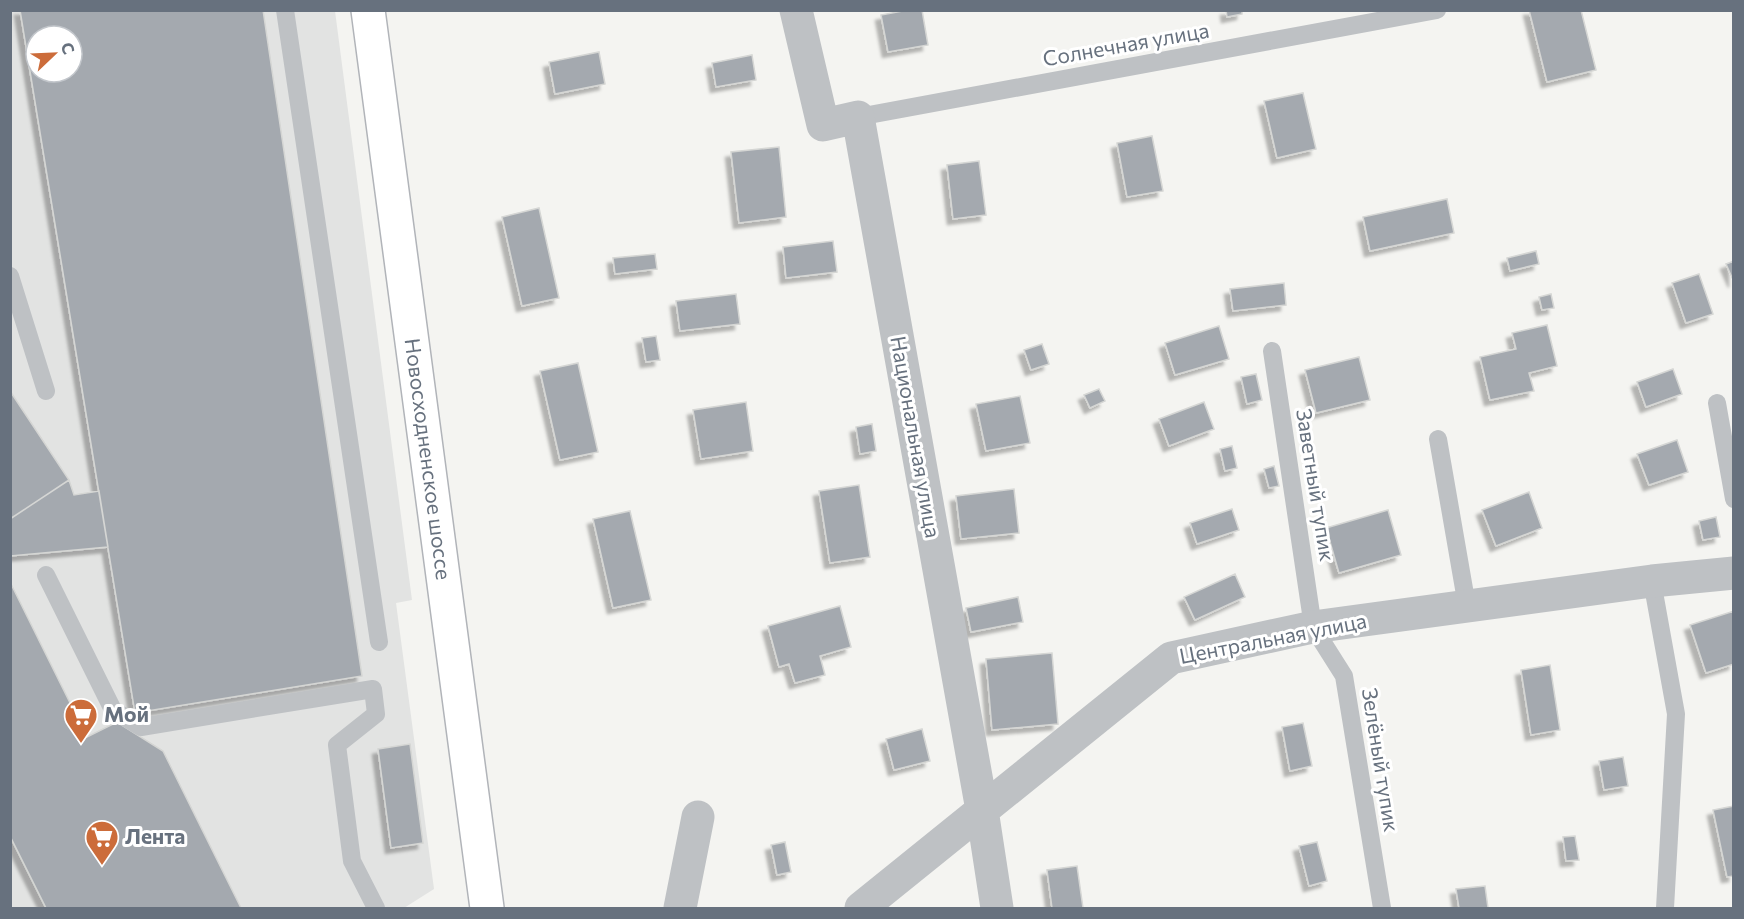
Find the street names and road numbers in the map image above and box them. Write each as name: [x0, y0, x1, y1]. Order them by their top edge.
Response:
street label: Солнечная улица: [1041, 17, 1211, 70]
street label: Национальная улица: [886, 334, 947, 540]
street label: Новосходненское шоссе: [401, 337, 457, 581]
street label: Заветный тупик: [1292, 407, 1341, 563]
street label: Центральная улица: [1177, 607, 1369, 668]
street label: Зелёный тупик: [1358, 686, 1405, 834]

